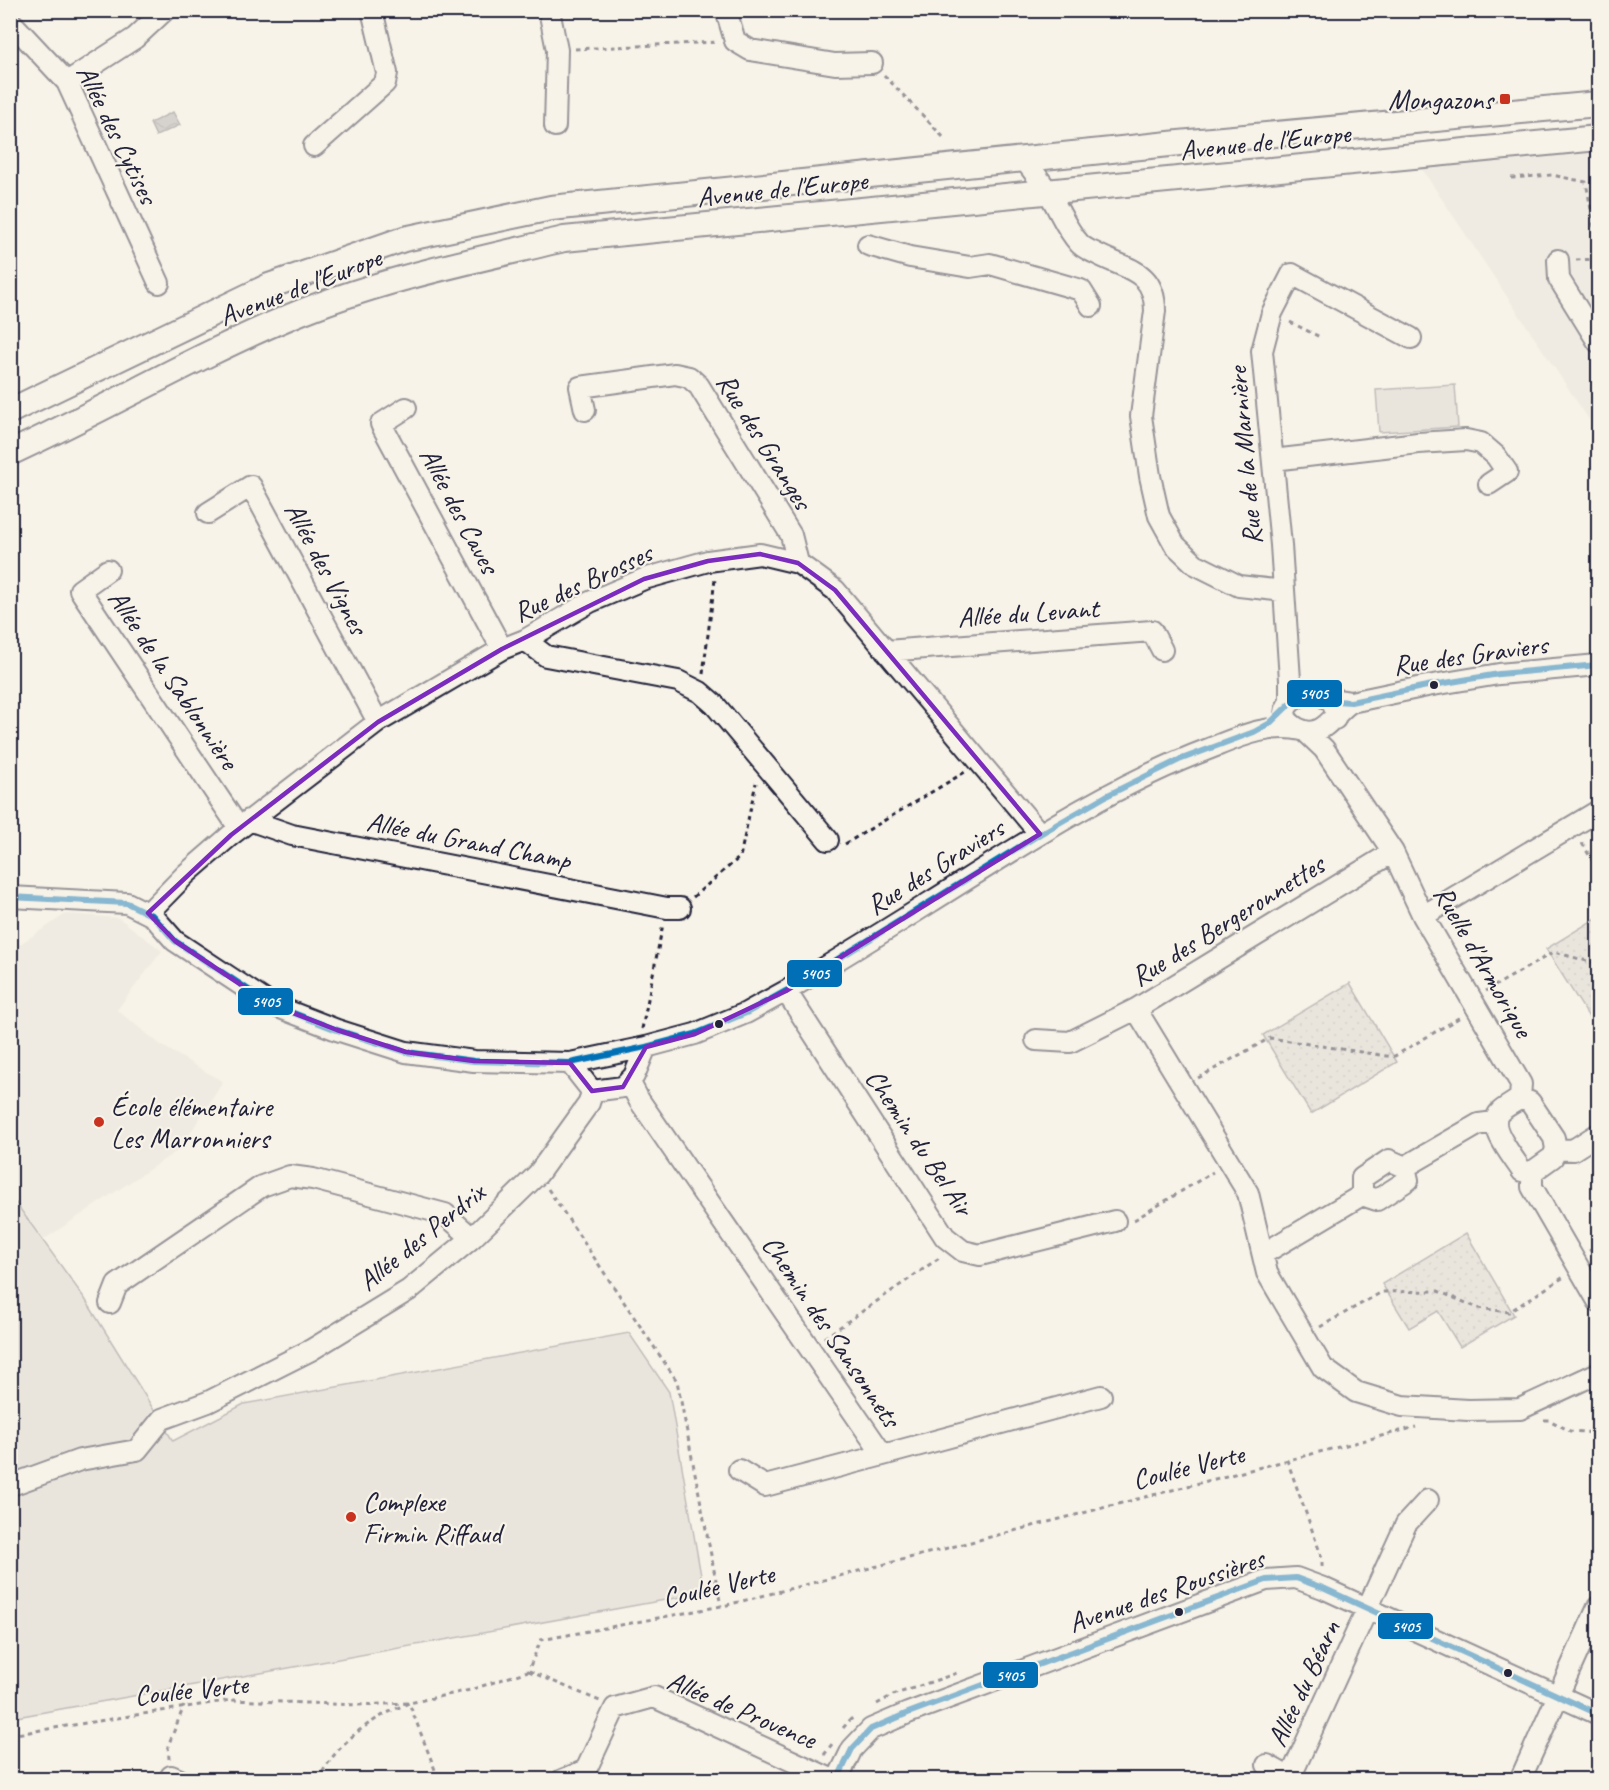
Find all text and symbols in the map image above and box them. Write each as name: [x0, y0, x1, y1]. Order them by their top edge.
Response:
street label: Allée des Cytises: [69, 59, 167, 212]
place label: Mongazons: [1388, 82, 1495, 117]
marker: Mongazons: [1498, 92, 1512, 106]
street label: Avenue de l'Europe: [1178, 115, 1354, 168]
street label: Avenue de l'Europe: [695, 162, 871, 215]
street label: Avenue de l'Europe: [214, 239, 388, 333]
street label: Rue de la Marnière: [1219, 364, 1270, 546]
street label: Rue des Granges: [709, 367, 822, 518]
street label: Allée des Caves: [412, 441, 508, 581]
street label: Allée des Vignes: [277, 496, 377, 643]
street label: Rue des Brosses: [507, 534, 659, 630]
street label: Allée de la Sablonnière: [101, 583, 248, 777]
street label: Allée du Levant: [956, 590, 1102, 635]
street label: Rue des Graviers: [1391, 626, 1552, 683]
line badge: 5405: [1286, 679, 1343, 708]
unlabelled marker: [1428, 679, 1440, 691]
text: 5405: [1300, 684, 1330, 704]
street label: Allée du Grand Champ: [364, 804, 575, 878]
street label: Rue des Graviers: [860, 809, 1013, 922]
street label: Rue des Bergeronnettes: [1124, 846, 1332, 994]
street label: Ruelle d'Armorique: [1426, 879, 1542, 1045]
line badge: 5405: [786, 959, 843, 988]
text: 5405: [801, 964, 831, 984]
line badge: 5405: [237, 987, 294, 1016]
text: 5405: [252, 992, 282, 1012]
unlabelled marker: [713, 1018, 725, 1030]
street label: Chemin du Bel Air: [858, 1062, 983, 1224]
place label: École élémentaire Les Marronniers: [111, 1089, 274, 1156]
marker: École élémentaire Les Marronniers: [92, 1115, 106, 1129]
street label: Allée des Perdrix: [351, 1173, 494, 1298]
street label: Chemin des Sansonnets: [754, 1229, 910, 1436]
street label: Coulée Verte: [1129, 1435, 1249, 1497]
place label: Complexe Firmin Riffaud: [363, 1484, 505, 1551]
marker: Complexe Firmin Riffaud: [344, 1510, 358, 1524]
street label: Avenue des Roussières: [1064, 1540, 1271, 1640]
street label: Coulée Verte: [659, 1555, 779, 1615]
unlabelled marker: [1173, 1606, 1185, 1618]
line badge: 5405: [1377, 1612, 1434, 1640]
street label: Allée du Béarn: [1259, 1614, 1348, 1752]
text: 5405: [1392, 1617, 1422, 1637]
line badge: 5405: [982, 1661, 1039, 1689]
street label: Allée de Provence: [662, 1662, 823, 1757]
street label: Coulée Verte: [133, 1666, 251, 1713]
text: 5405: [996, 1666, 1026, 1686]
unlabelled marker: [1502, 1667, 1514, 1679]

